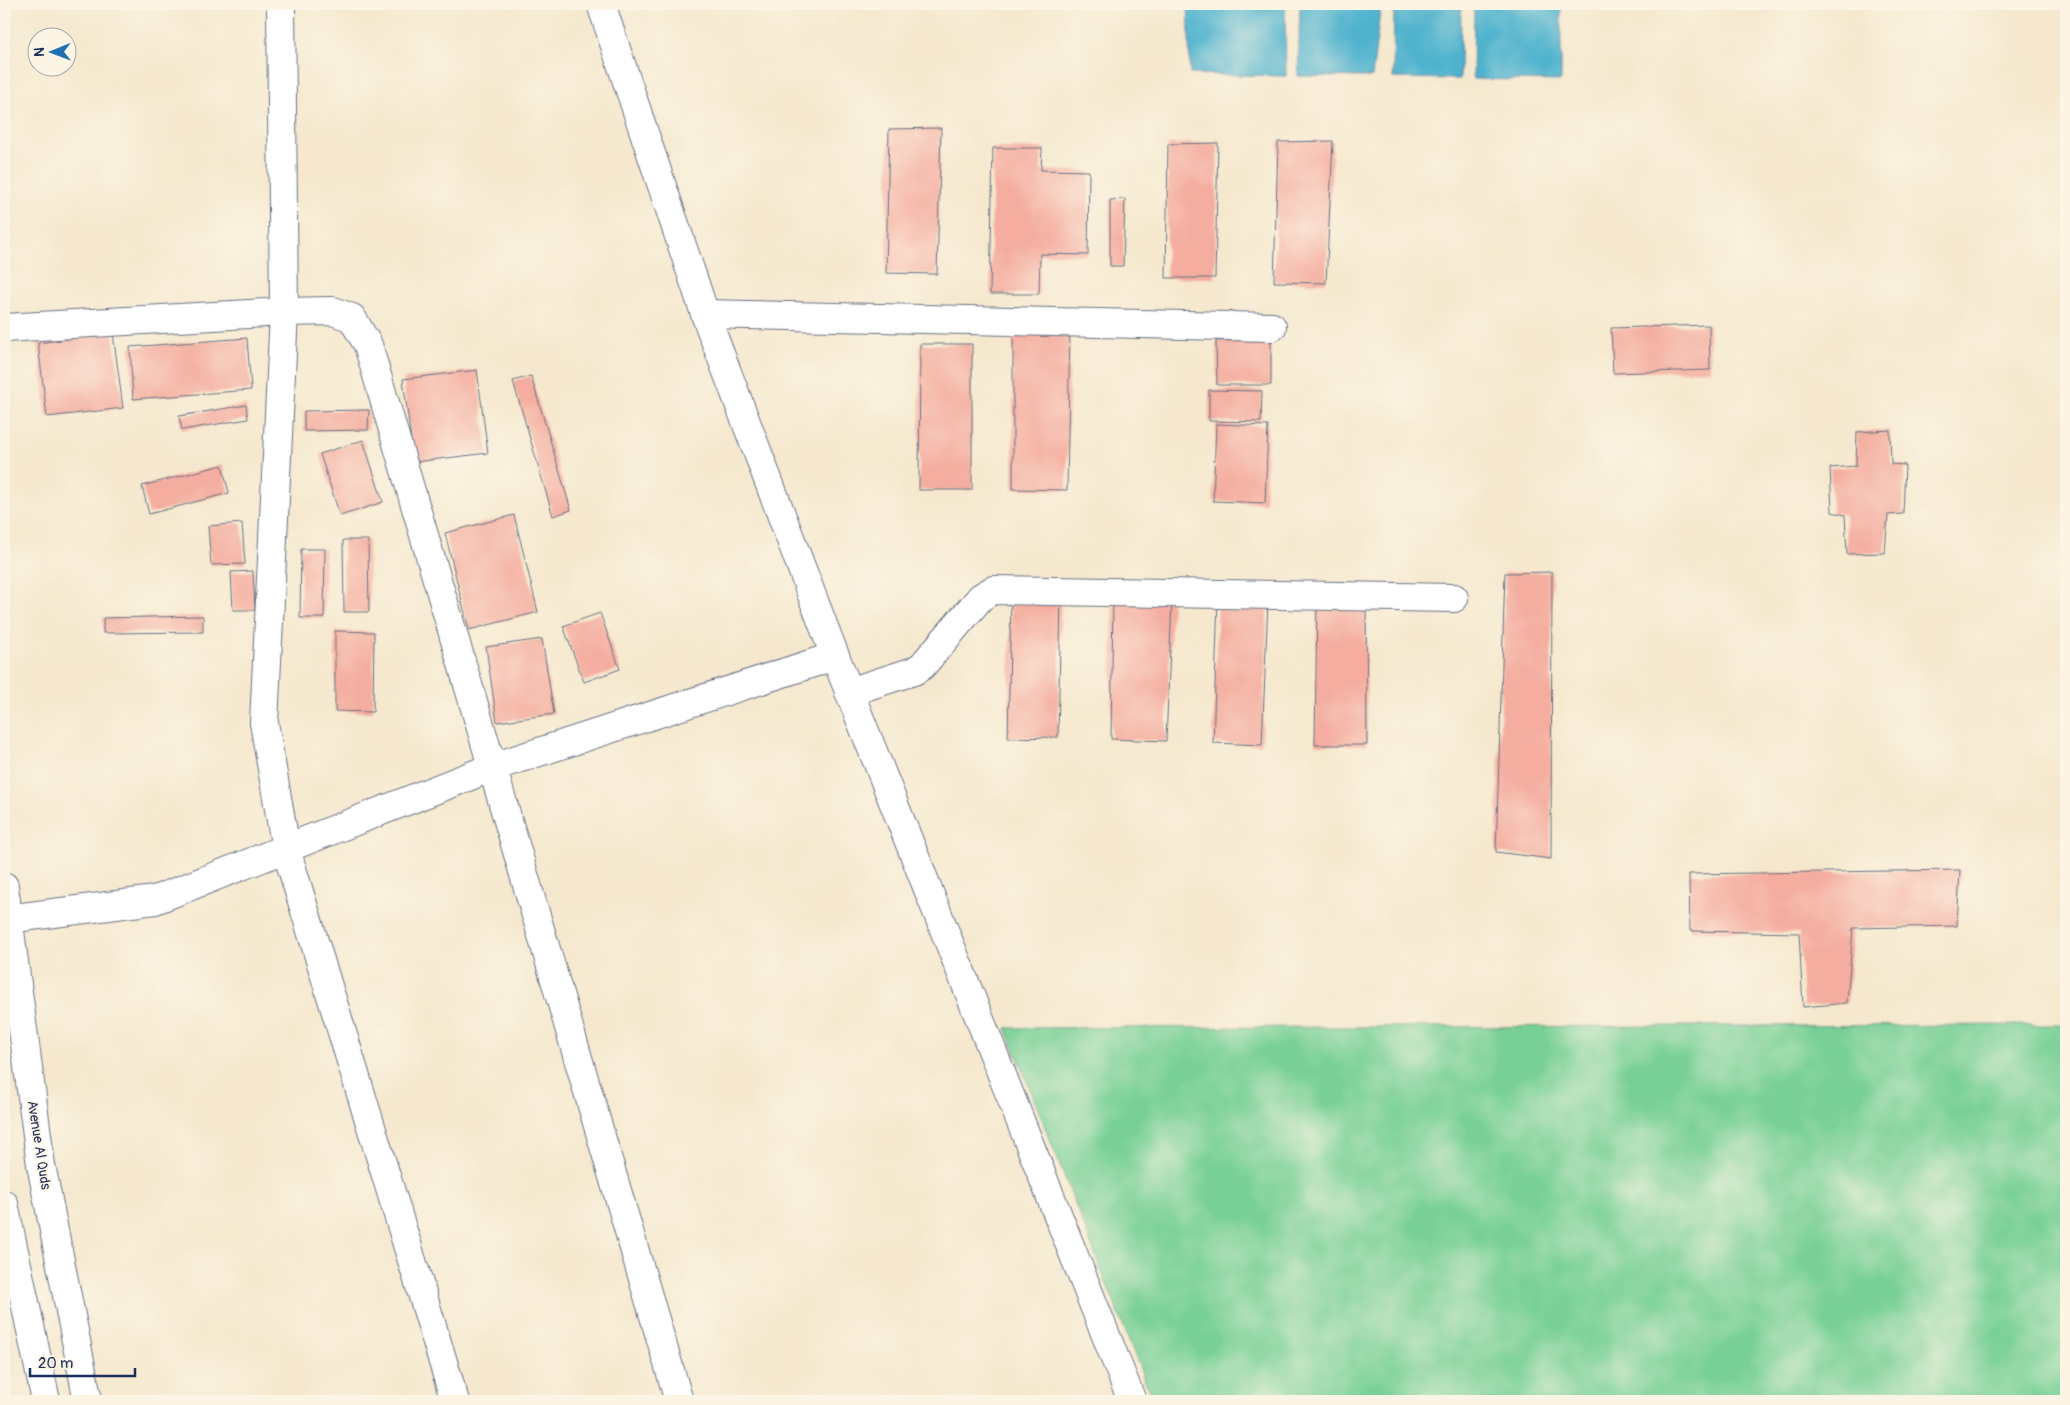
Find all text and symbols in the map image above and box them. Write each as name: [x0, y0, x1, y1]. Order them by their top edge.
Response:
north arrow: [28, 28, 78, 78]
text: N: [31, 47, 48, 57]
street label: Avenue Al Quds: [24, 1099, 55, 1192]
scale bar: [30, 1345, 135, 1377]
text: 20 m: [38, 1354, 73, 1373]

